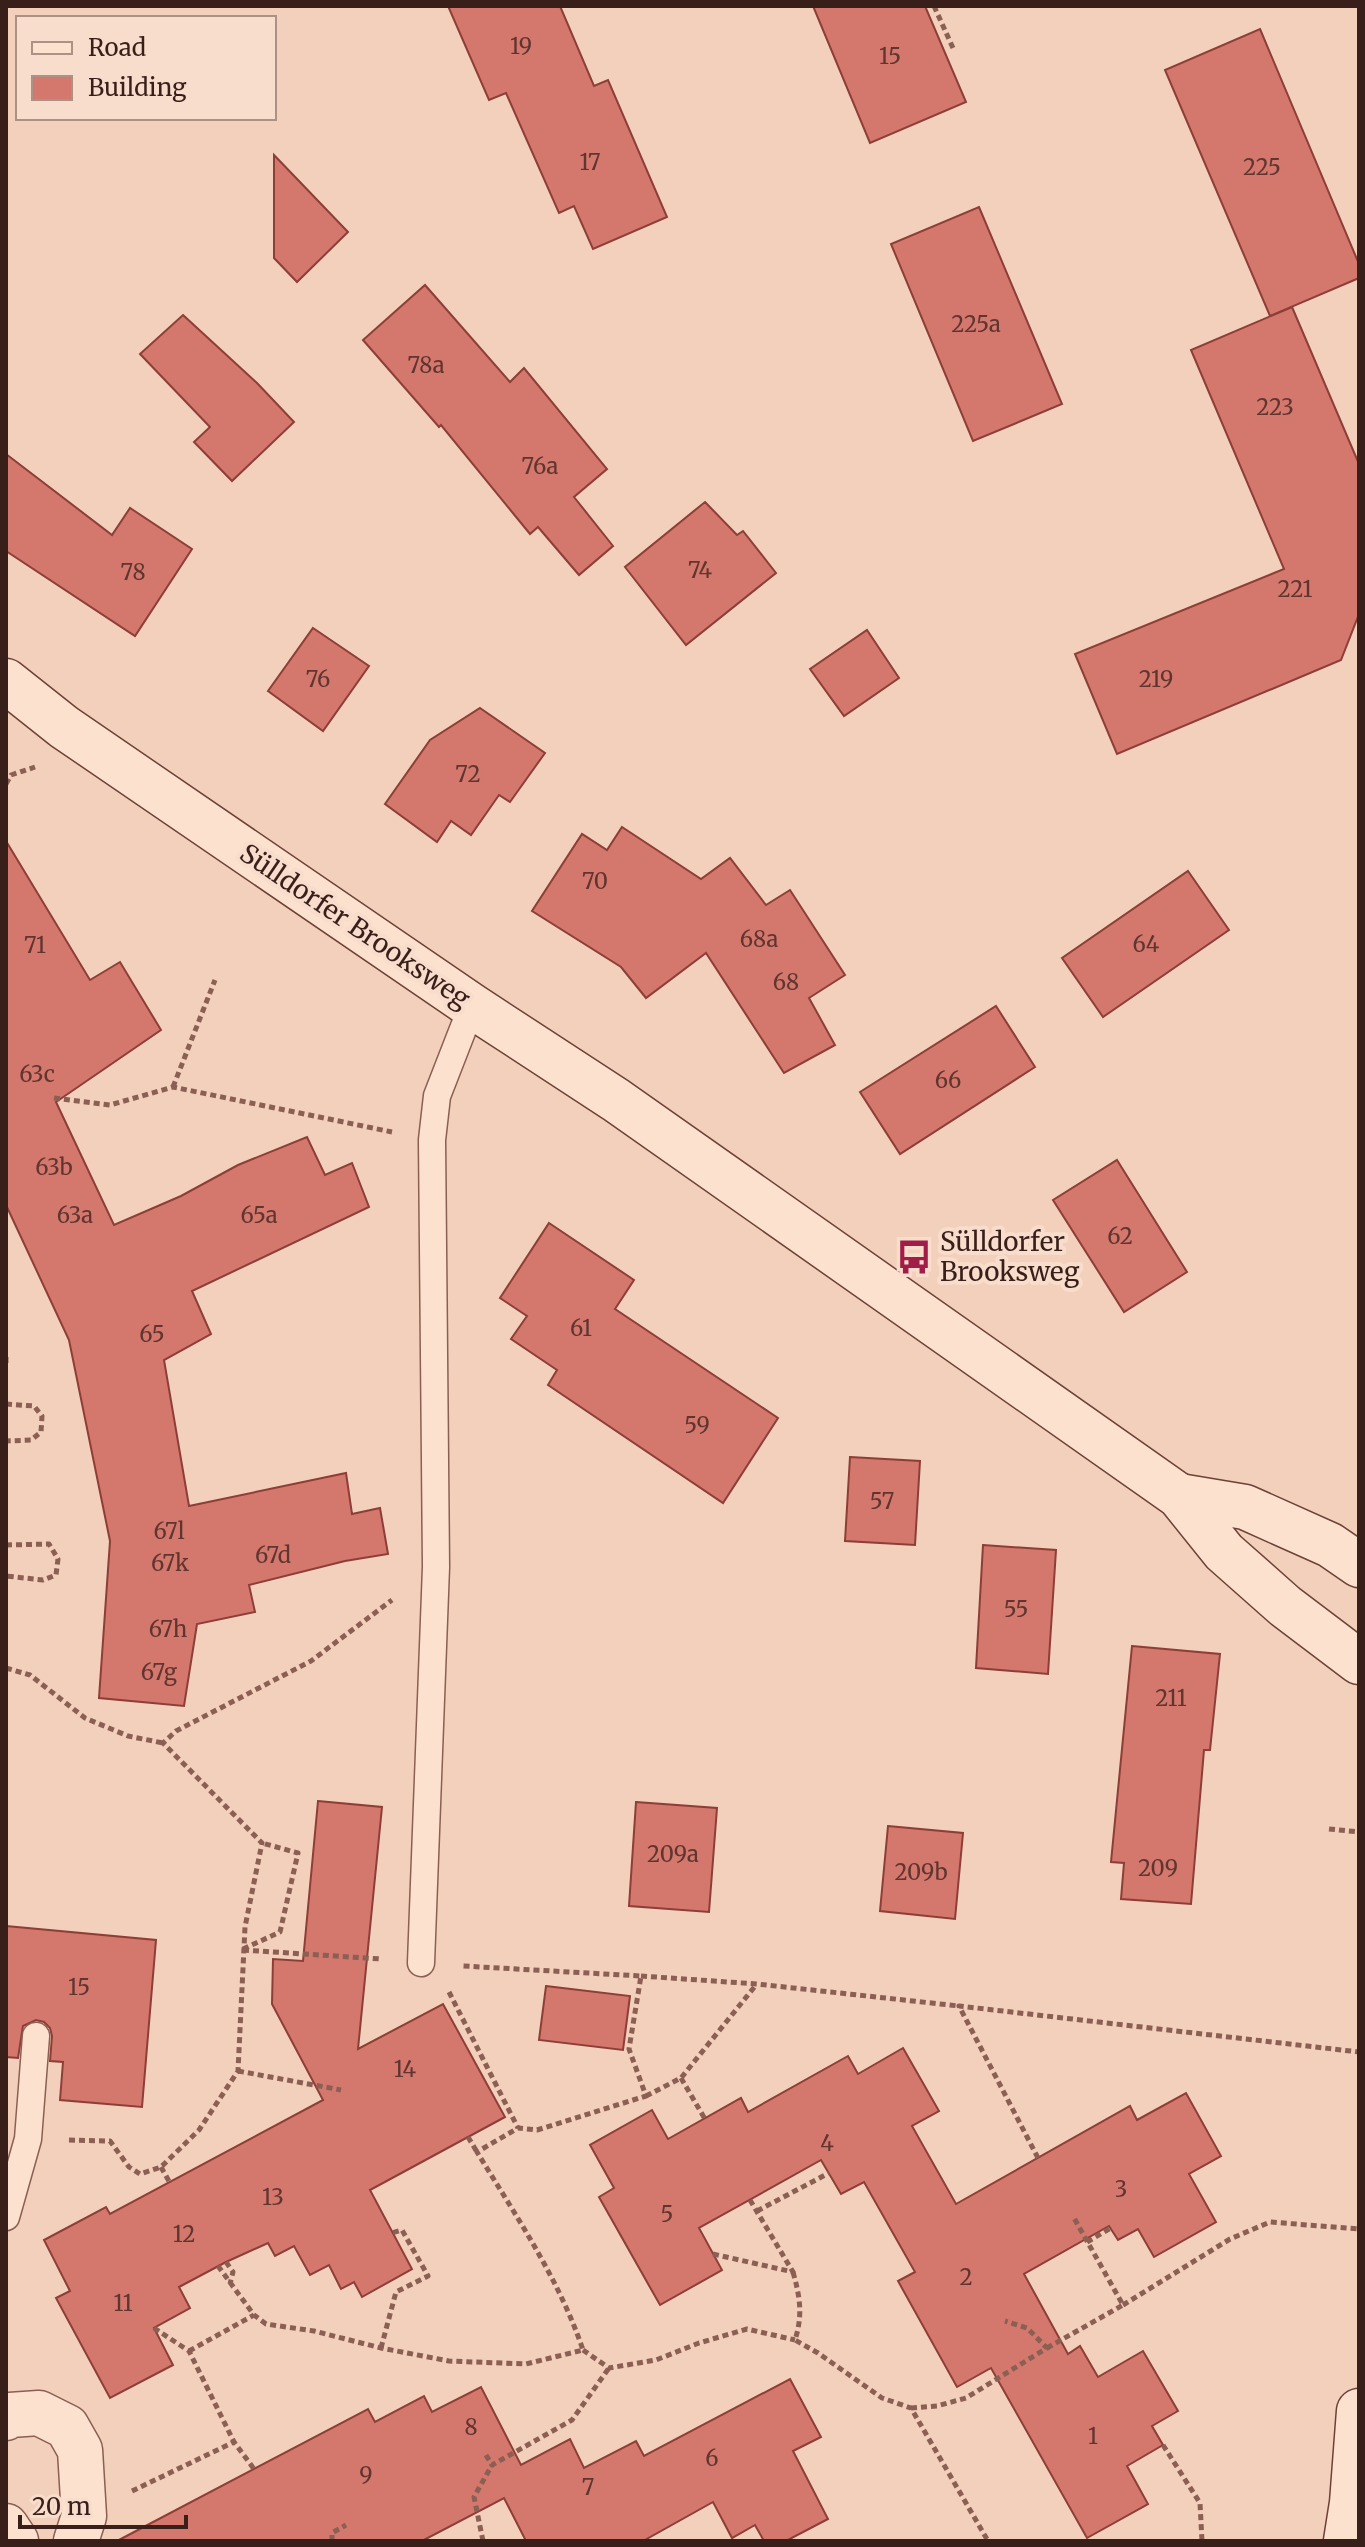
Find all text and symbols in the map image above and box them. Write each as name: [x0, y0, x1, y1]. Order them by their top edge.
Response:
legend: [16, 16, 276, 120]
text: Road: [88, 32, 146, 63]
house number: 19: [510, 32, 532, 60]
house number: 15: [879, 42, 901, 70]
text: Building: [88, 72, 187, 103]
house number: 17: [579, 148, 601, 176]
house number: 225: [1243, 153, 1281, 181]
house number: 225a: [951, 310, 1001, 338]
house number: 78a: [407, 351, 445, 379]
house number: 223: [1256, 393, 1294, 421]
house number: 76a: [522, 452, 559, 480]
house number: 74: [688, 556, 713, 584]
house number: 78: [120, 558, 146, 586]
house number: 221: [1278, 575, 1313, 603]
house number: 76: [306, 665, 330, 693]
house number: 219: [1139, 665, 1173, 693]
house number: 72: [455, 760, 481, 788]
street label: Sülldorfer Brooksweg: [234, 836, 477, 1015]
house number: 70: [582, 867, 608, 895]
house number: 68a: [740, 925, 778, 953]
house number: 64: [1133, 930, 1160, 958]
house number: 71: [24, 931, 46, 959]
house number: 68: [773, 968, 799, 996]
house number: 63c: [19, 1060, 55, 1088]
house number: 66: [935, 1066, 961, 1094]
house number: 63b: [35, 1153, 73, 1181]
house number: 63a: [57, 1201, 93, 1229]
house number: 65a: [241, 1201, 278, 1229]
house number: 62: [1107, 1222, 1133, 1250]
place label: Sülldorfer Brooksweg: [940, 1225, 1080, 1288]
bus stop icon: Sülldorfer Brooksweg: [895, 1238, 933, 1276]
house number: 61: [570, 1314, 592, 1342]
house number: 65: [139, 1320, 165, 1348]
house number: 59: [684, 1411, 710, 1439]
house number: 57: [870, 1487, 894, 1515]
house number: 67l: [154, 1517, 185, 1545]
house number: 67d: [255, 1541, 291, 1569]
house number: 67k: [151, 1549, 189, 1577]
house number: 55: [1004, 1595, 1028, 1623]
house number: 67h: [149, 1615, 188, 1643]
house number: 67g: [141, 1658, 177, 1686]
house number: 211: [1155, 1684, 1187, 1712]
house number: 209a: [647, 1840, 699, 1868]
house number: 209: [1138, 1854, 1178, 1882]
house number: 209b: [894, 1858, 948, 1886]
house number: 15: [68, 1973, 90, 2001]
house number: 14: [394, 2055, 417, 2083]
house number: 4: [820, 2129, 834, 2157]
house number: 3: [1115, 2175, 1127, 2203]
house number: 13: [262, 2183, 284, 2211]
house number: 5: [661, 2200, 673, 2228]
house number: 12: [173, 2220, 195, 2248]
house number: 2: [959, 2263, 973, 2291]
house number: 11: [113, 2289, 133, 2317]
house number: 8: [464, 2413, 478, 2441]
house number: 1: [1088, 2422, 1098, 2450]
house number: 6: [705, 2444, 719, 2472]
house number: 9: [359, 2461, 373, 2489]
house number: 7: [582, 2473, 594, 2501]
scale bar: [20, 2479, 186, 2529]
text: 20 m: [32, 2491, 91, 2522]

